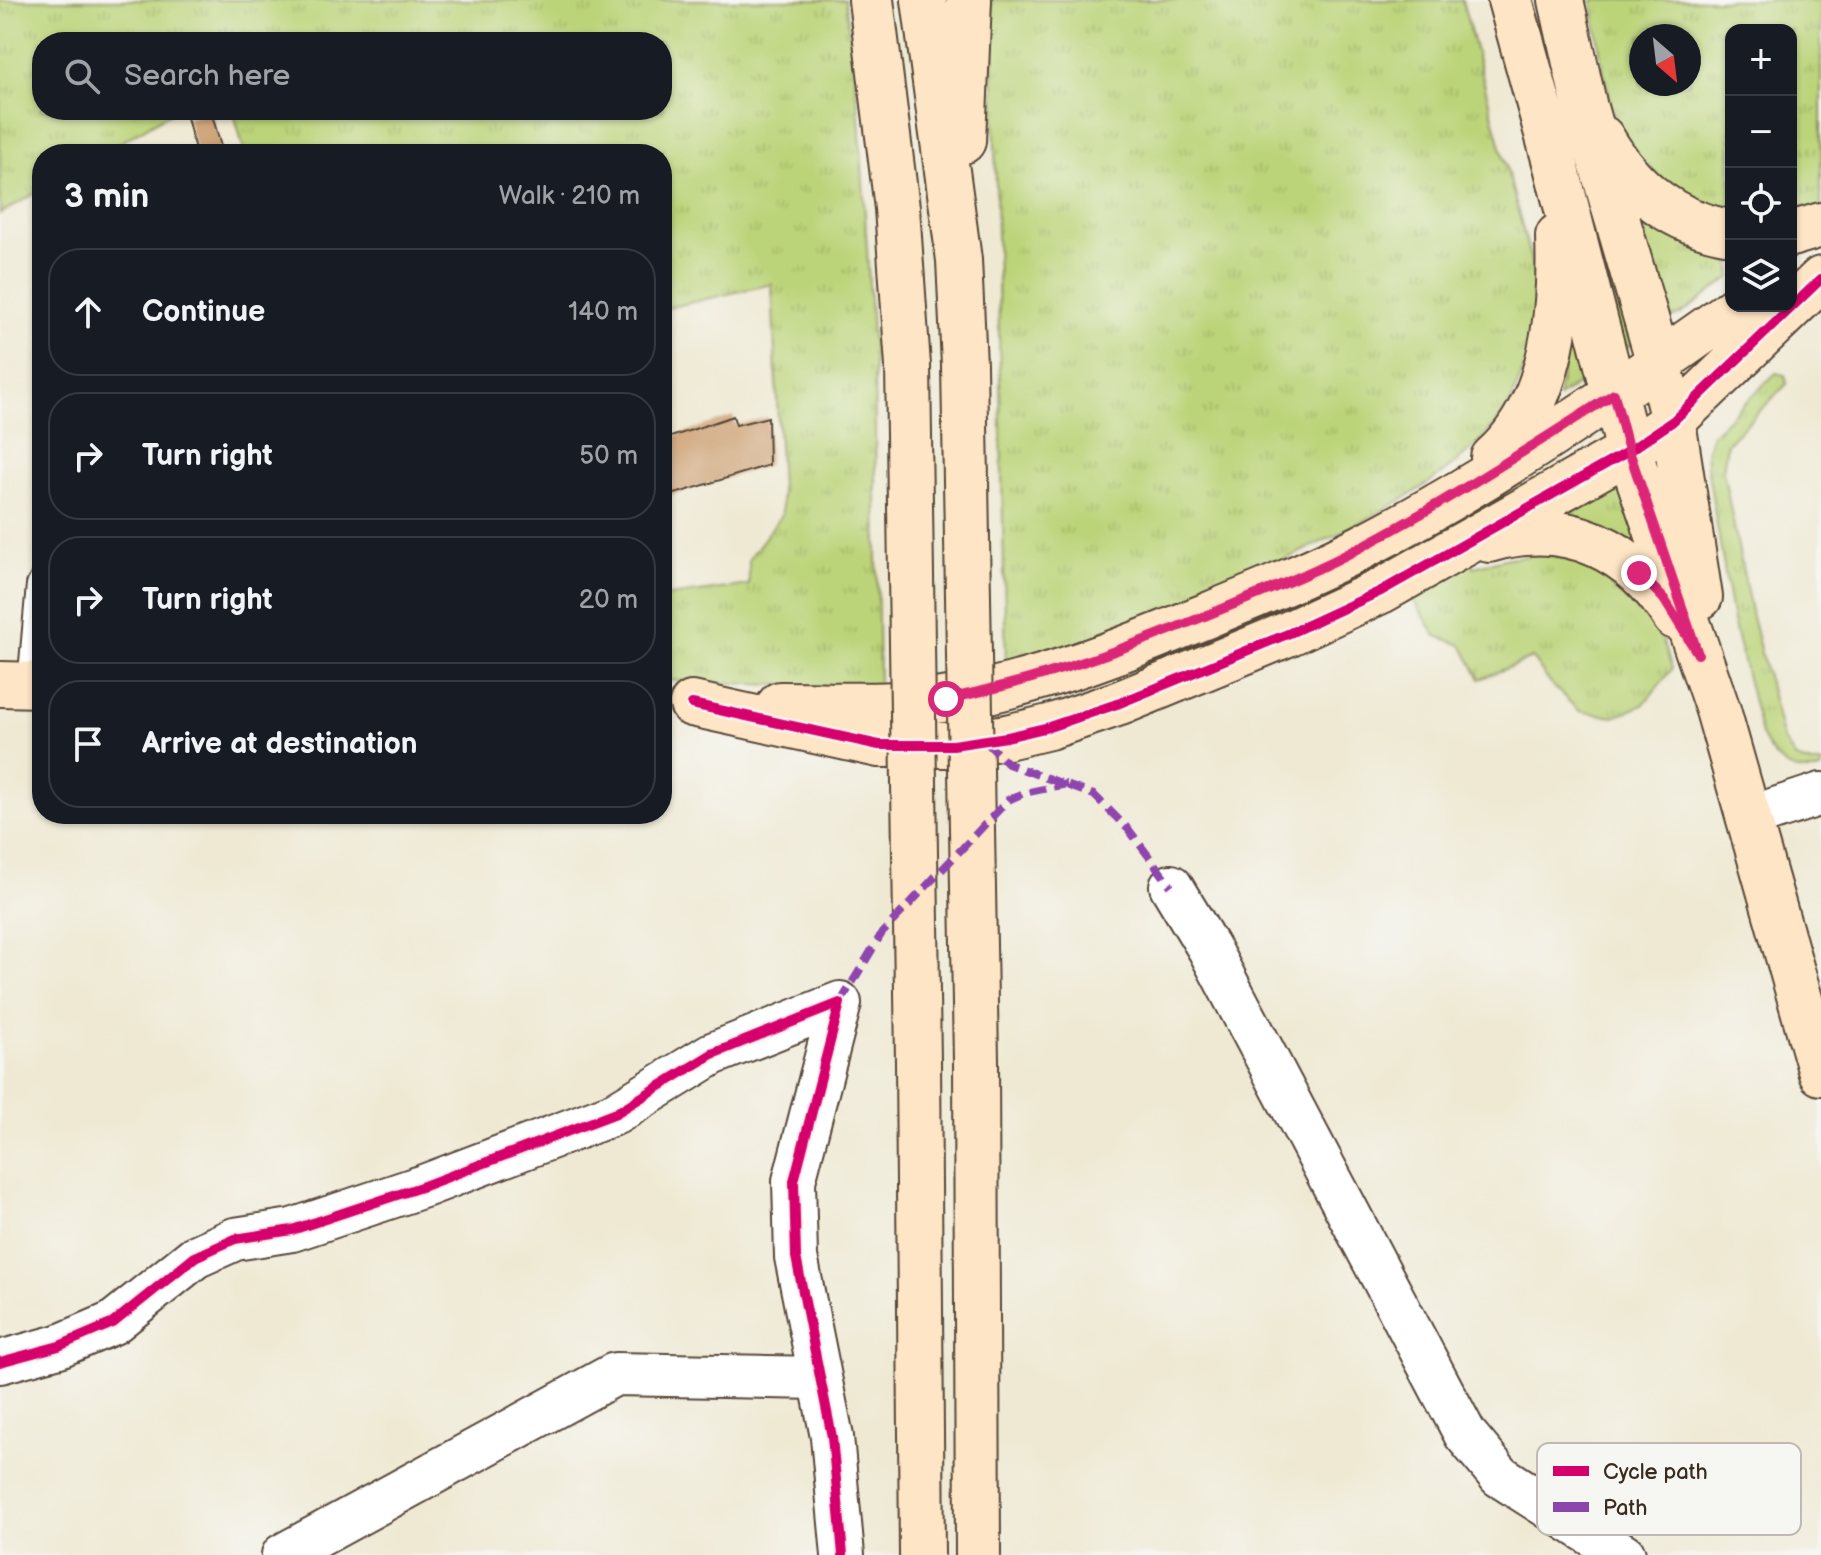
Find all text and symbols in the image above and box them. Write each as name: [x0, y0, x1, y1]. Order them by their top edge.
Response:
north arrow: [1629, 24, 1701, 96]
map controls: [1725, 24, 1797, 312]
button: +: [1725, 24, 1797, 96]
search box: [32, 32, 672, 120]
icon: search: [60, 54, 104, 98]
text: Search here: [124, 58, 290, 94]
button: −: [1725, 96, 1797, 168]
button: locate: [1725, 168, 1797, 240]
text: 3 min: [64, 176, 149, 217]
text: Walk · 210 m: [499, 181, 640, 212]
button: layers: [1725, 240, 1797, 312]
icon: ahead: [66, 290, 110, 334]
text: Continue: [142, 294, 265, 330]
text: 140 m: [568, 297, 638, 328]
icon: right: [66, 434, 110, 478]
text: Turn right: [142, 438, 273, 474]
text: 50 m: [579, 441, 638, 472]
route end: [1621, 555, 1657, 591]
icon: right: [66, 578, 110, 622]
text: Turn right: [142, 582, 273, 618]
text: 20 m: [579, 585, 638, 616]
route start: [928, 681, 964, 717]
icon: arrive: [66, 722, 110, 766]
text: Arrive at destination: [142, 726, 418, 762]
legend: [1537, 1443, 1801, 1535]
text: Cycle path: [1603, 1459, 1708, 1486]
text: Path: [1603, 1495, 1647, 1522]

